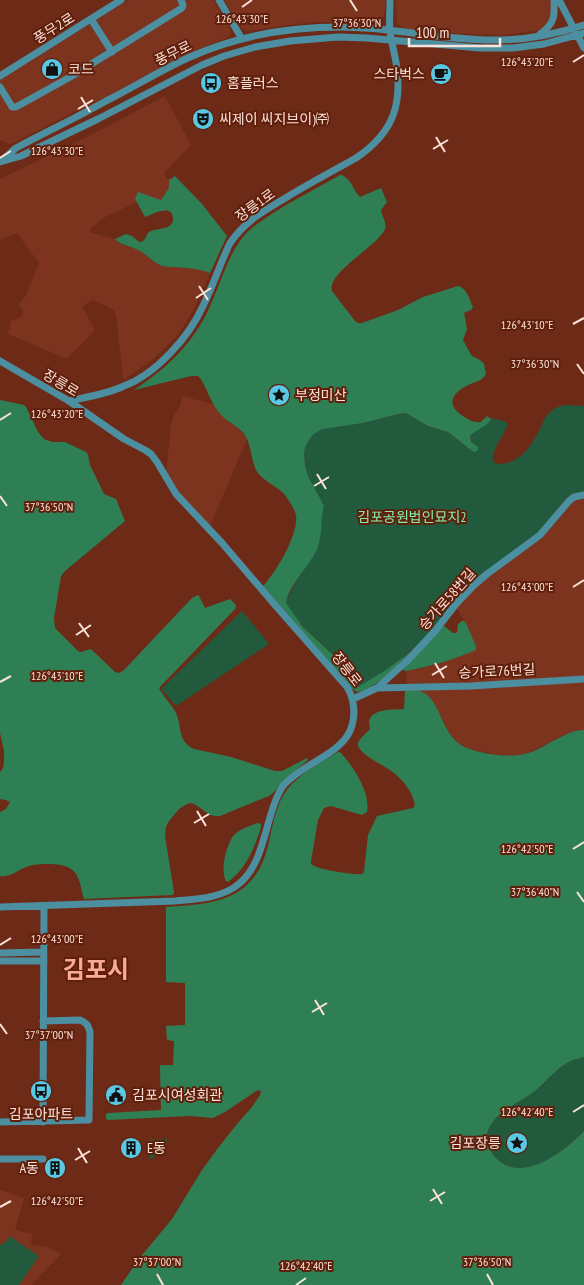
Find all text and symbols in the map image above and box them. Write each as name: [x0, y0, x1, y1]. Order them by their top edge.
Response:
street label: 풍무2로: [30, 8, 78, 48]
text: 126°43'30"E: [216, 11, 268, 26]
text: 37°36'30"N: [333, 15, 381, 30]
scale bar: [409, 15, 500, 47]
text: 100 m: [416, 23, 449, 42]
street label: 풍무로: [152, 36, 194, 70]
text: 126°43'20"E: [501, 54, 553, 69]
shop icon: 코드: [40, 57, 64, 81]
place label: 코드: [68, 60, 94, 78]
cafe icon: 스타벅스: [429, 62, 453, 86]
place label: 스타벅스: [373, 65, 425, 83]
bus stop icon: 홈플러스: [199, 71, 223, 95]
place label: 홈플러스: [227, 74, 279, 92]
theatre icon: 씨제이 씨지브이)㈜: [191, 107, 215, 131]
place label: 씨제이 씨지브이)㈜: [219, 110, 329, 128]
text: 126°43'30"E: [31, 143, 83, 158]
street label: 장릉1로: [232, 184, 279, 225]
text: 126°43'10"E: [501, 317, 553, 332]
text: 37°36'30"N: [511, 356, 559, 371]
street label: 장릉로: [40, 365, 82, 401]
place icon: 부정미산: [267, 383, 291, 407]
place label: 부정미산: [295, 386, 347, 404]
text: 126°43'20"E: [31, 406, 83, 421]
text: 37°36'50"N: [25, 499, 73, 514]
park label: 김포공원법인묘지2: [357, 508, 467, 526]
street label: 승가로58번길: [415, 564, 479, 634]
text: 126°43'00"E: [501, 579, 553, 594]
street label: 장릉로: [328, 648, 366, 690]
street label: 승가로76번길: [458, 660, 536, 682]
text: 126°43'10"E: [31, 668, 83, 683]
text: 126°42'50"E: [501, 841, 553, 856]
text: 37°36'40"N: [511, 884, 559, 899]
text: 126°43'00"E: [31, 931, 83, 946]
district label: 김포시: [63, 954, 129, 985]
text: 37°37'00"N: [25, 1027, 73, 1042]
bus stop icon: 김포아파트: [29, 1079, 53, 1103]
public building icon: 김포시여성회관: [104, 1083, 128, 1107]
place label: 김포시여성회관: [132, 1086, 222, 1104]
text: 126°42'40"E: [501, 1104, 553, 1119]
place label: 김포아파트: [9, 1105, 73, 1123]
place icon: 김포장릉: [505, 1131, 529, 1155]
place label: 김포장릉: [449, 1134, 501, 1152]
building icon: E동: [119, 1136, 143, 1160]
place label: E동: [147, 1139, 166, 1157]
building icon: A동: [43, 1156, 67, 1180]
place label: A동: [19, 1159, 39, 1177]
text: 126°42'50"E: [31, 1193, 83, 1208]
text: 37°37'00"N: [133, 1254, 181, 1269]
text: 37°36'50"N: [463, 1254, 511, 1269]
text: 126°42'40"E: [280, 1258, 332, 1273]

